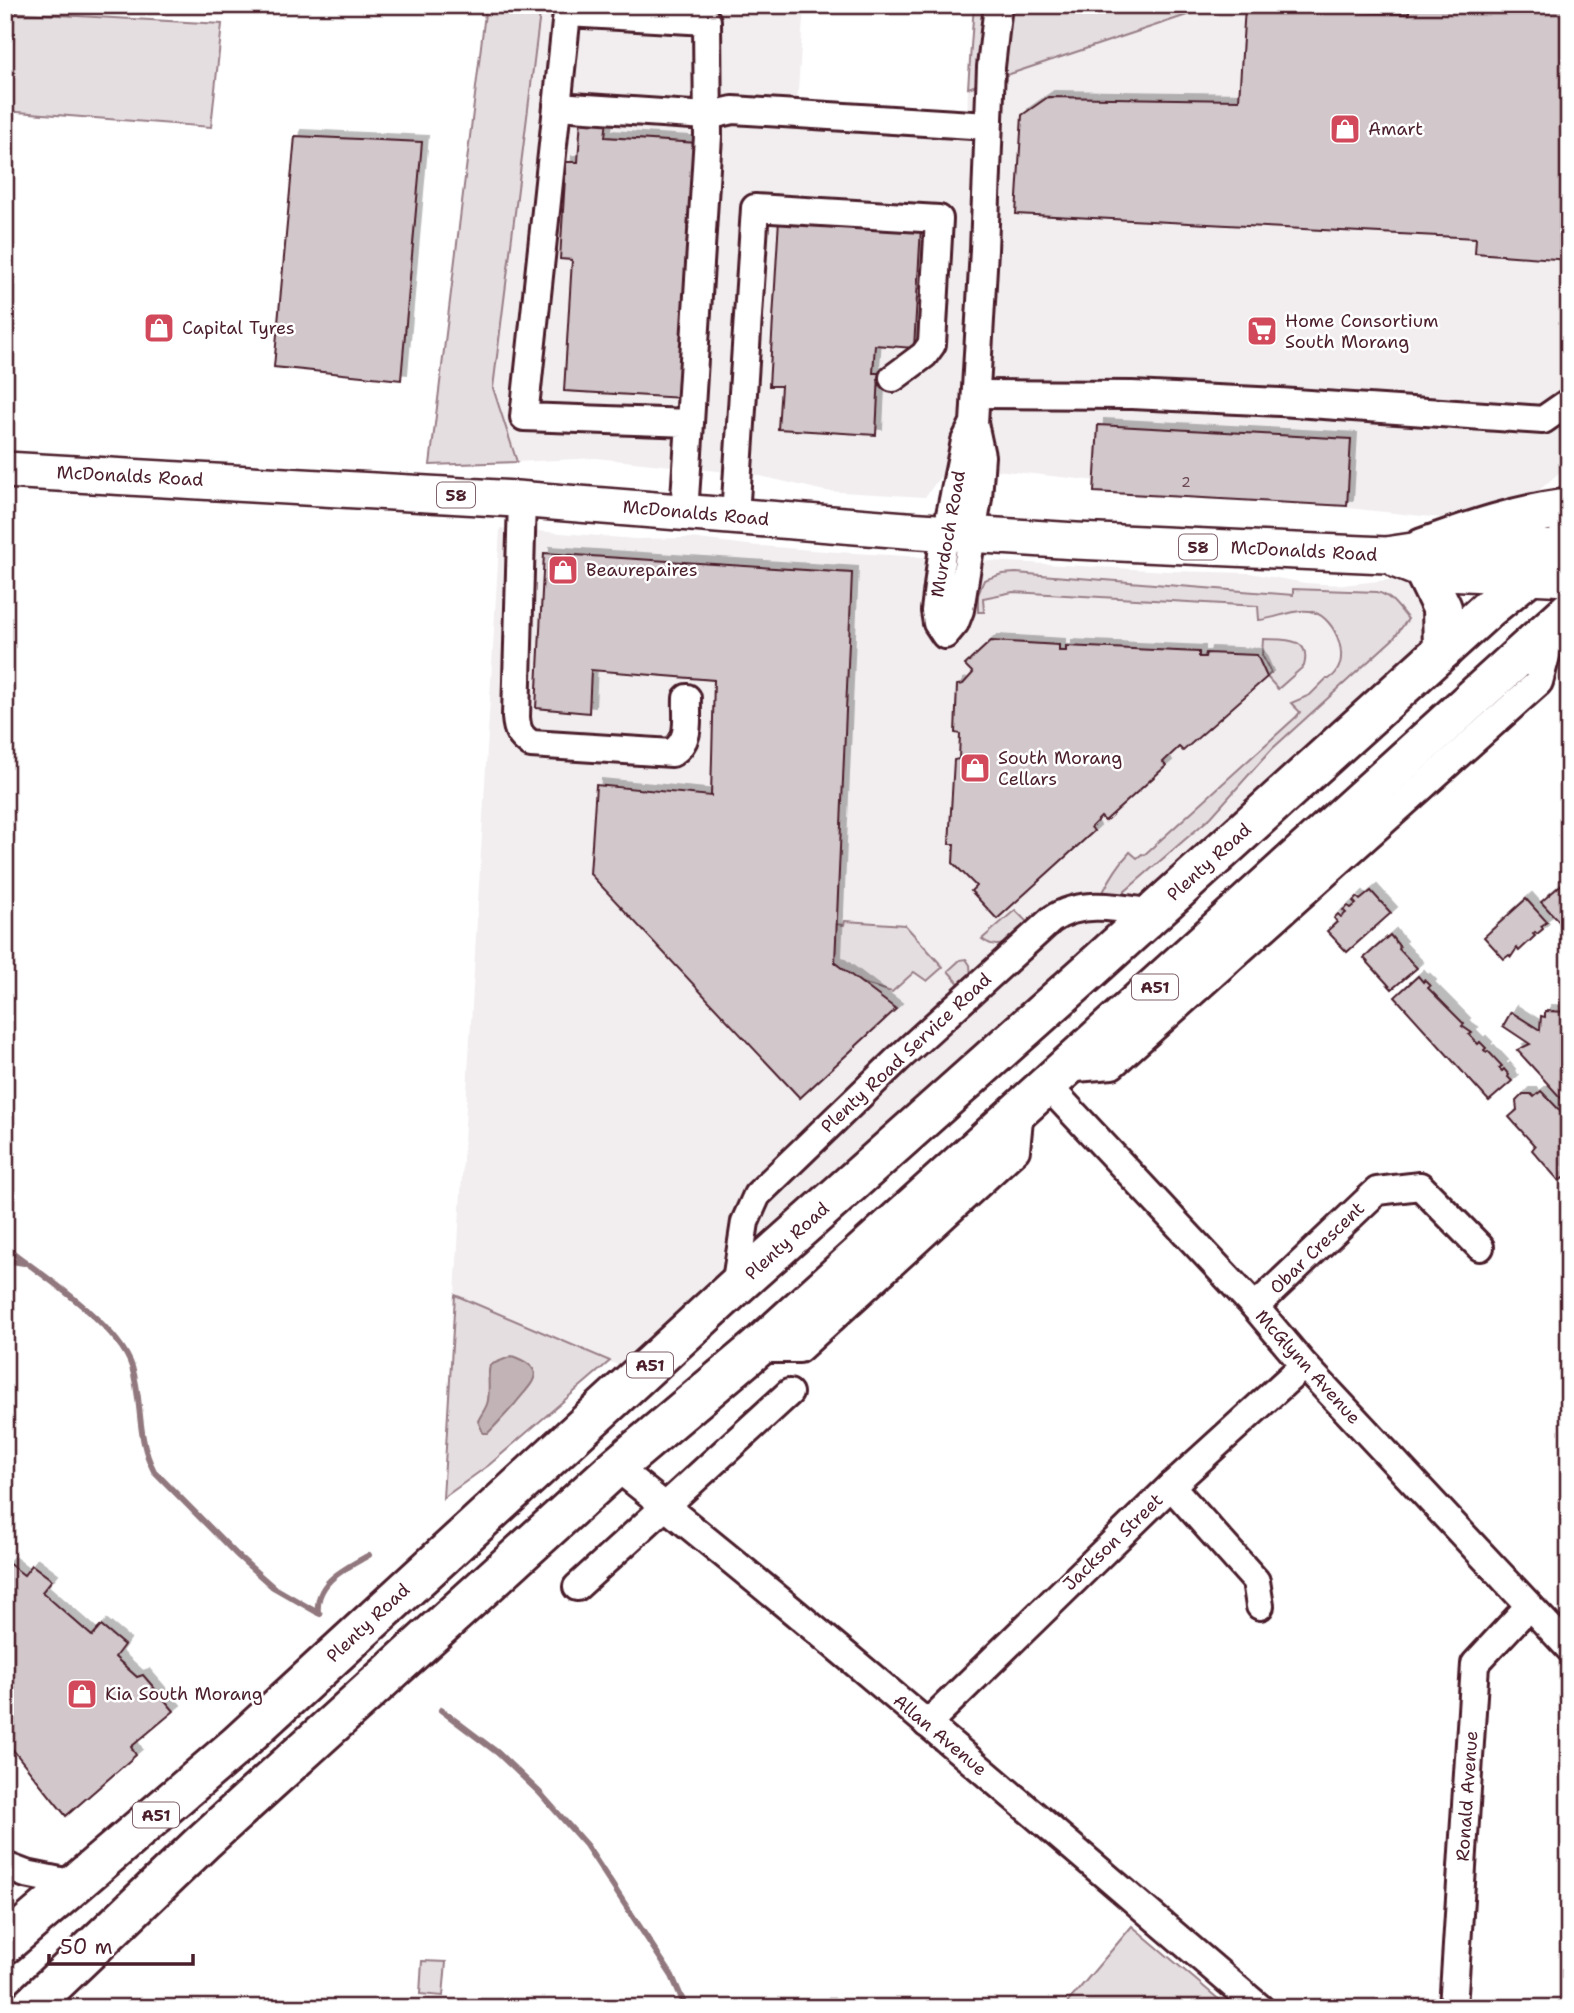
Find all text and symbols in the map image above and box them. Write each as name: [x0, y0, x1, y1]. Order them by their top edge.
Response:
shop icon: Amart: [1328, 112, 1362, 146]
place label: Amart: [1368, 117, 1423, 141]
place label: Home Consortium South Morang: [1285, 309, 1439, 354]
shop icon: Capital Tyres: [142, 311, 176, 345]
supermarket icon: Home Consortium South Morang: [1245, 314, 1279, 348]
place label: Capital Tyres: [182, 316, 295, 340]
street label: McDonalds Road: [56, 460, 204, 492]
street label: Murdoch Road: [925, 469, 971, 599]
house number: 2: [1181, 473, 1191, 491]
road number: 58: [437, 482, 475, 508]
street label: McDonalds Road: [622, 495, 770, 531]
road number: 58: [1179, 534, 1217, 560]
street label: McDonalds Road: [1230, 535, 1378, 567]
shop icon: Beaurepaires: [546, 553, 580, 587]
place label: Beaurepaires: [586, 558, 698, 582]
place label: South Morang Cellars: [998, 746, 1122, 791]
shop icon: South Morang Cellars: [958, 751, 992, 785]
street label: Plenty Road: [1162, 818, 1256, 906]
street label: Plenty Road Service Road: [816, 968, 996, 1138]
road number: A51: [1132, 974, 1178, 1000]
street label: Plenty Road: [740, 1197, 834, 1285]
street label: Obar Crescent: [1264, 1197, 1370, 1299]
street label: McGlynn Avenue: [1250, 1305, 1366, 1429]
road number: A51: [627, 1352, 673, 1378]
street label: Jackson Street: [1058, 1488, 1168, 1596]
street label: Plenty Road: [321, 1578, 415, 1668]
shop icon: Kia South Morang: [65, 1677, 99, 1711]
place label: Kia South Morang: [105, 1682, 263, 1706]
street label: Allan Avenue: [888, 1689, 992, 1781]
street label: Ronald Avenue: [1450, 1730, 1484, 1862]
road number: A51: [133, 1802, 179, 1828]
scale bar: [49, 1922, 192, 1966]
text: 50 m: [60, 1933, 113, 1961]

